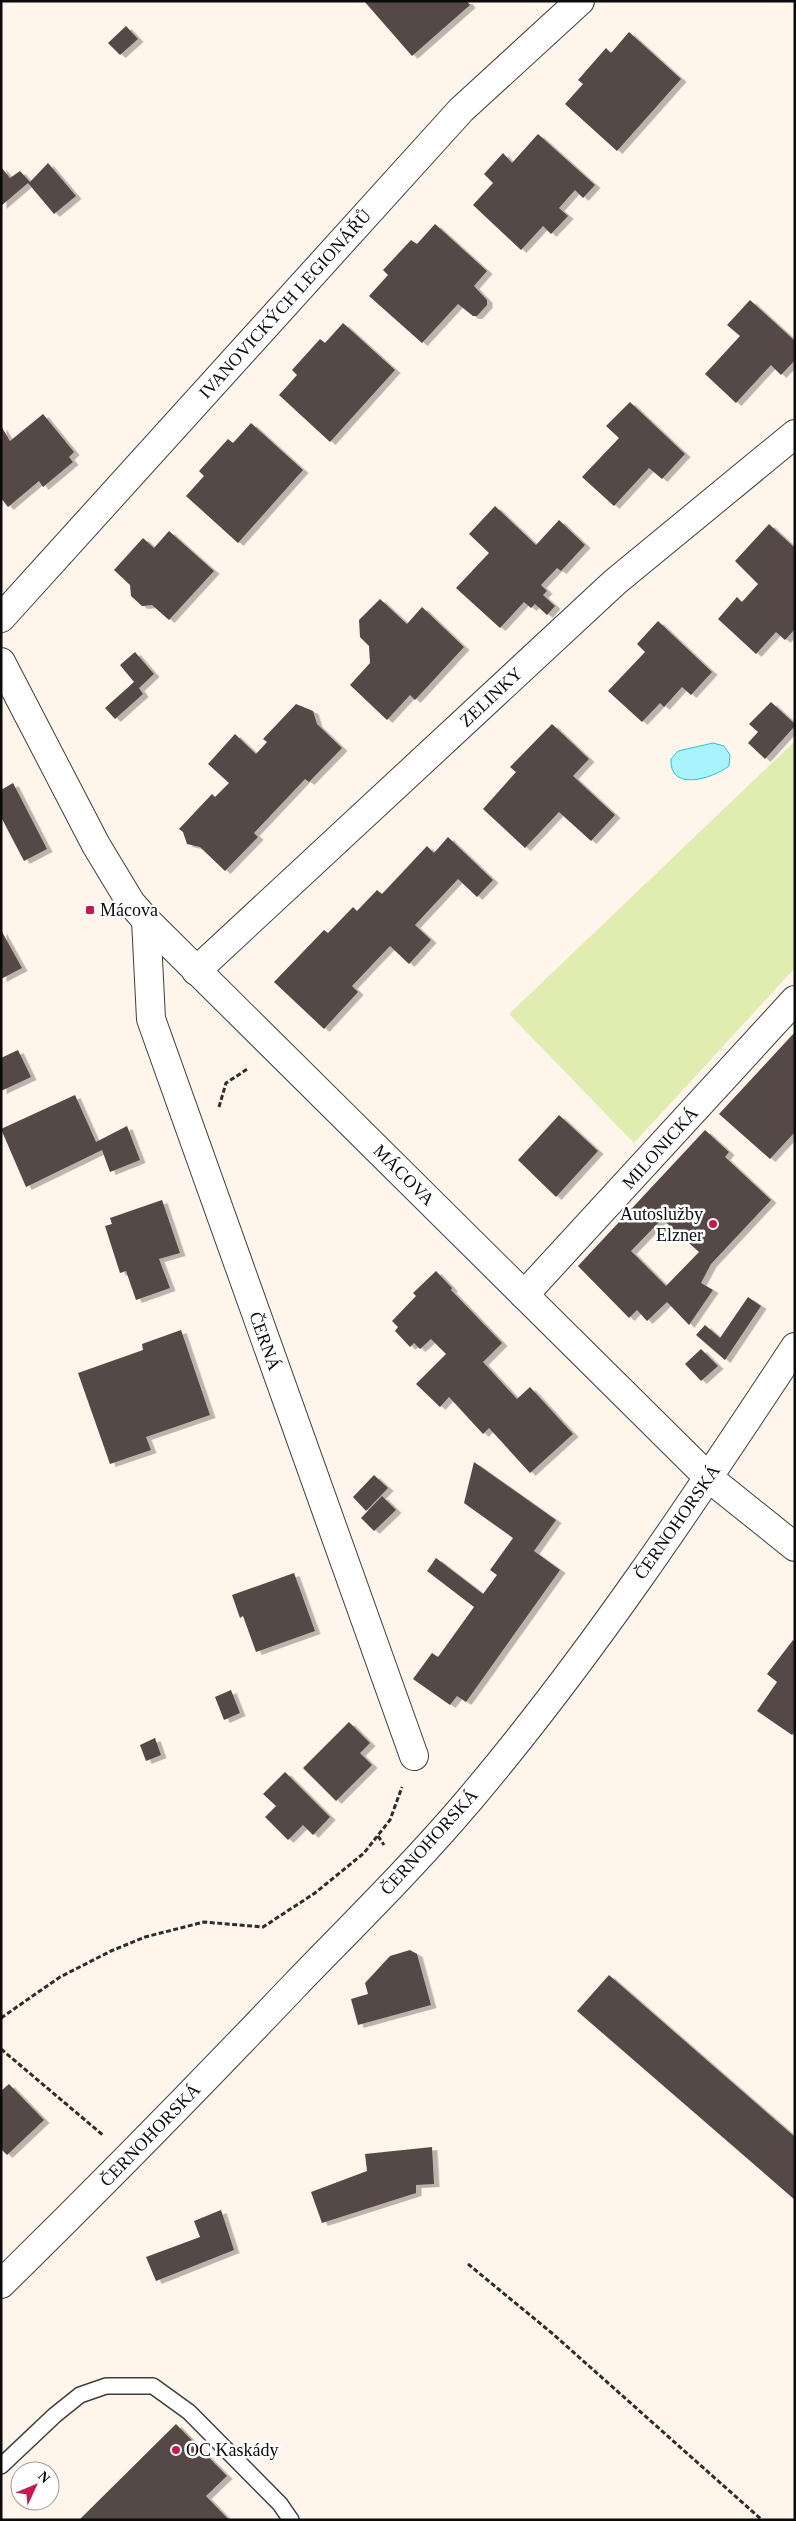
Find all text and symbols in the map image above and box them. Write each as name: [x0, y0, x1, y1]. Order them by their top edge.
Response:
street label: IVANOVICKÝCH LEGIONÁŘŮ: [194, 205, 375, 403]
street label: ZELINKY: [456, 663, 526, 731]
place label: Mácova: [100, 900, 158, 920]
marker: Mácova: [84, 904, 96, 916]
street label: MILONICKÁ: [617, 1102, 702, 1193]
street label: MÁCOVA: [369, 1140, 439, 1210]
place label: Autoslužby Elzner: [620, 1204, 703, 1245]
marker: Autoslužby Elzner: [707, 1218, 719, 1230]
street label: ČERNÁ: [245, 1309, 286, 1373]
street label: ČERNOHORSKÁ: [629, 1460, 724, 1583]
street label: ČERNOHORSKÁ: [376, 1784, 482, 1899]
street label: ČERNOHORSKÁ: [95, 2079, 204, 2191]
place label: OC Kaskády: [186, 2440, 279, 2460]
marker: OC Kaskády: [170, 2444, 182, 2456]
north arrow: [10, 2461, 60, 2511]
text: N: [35, 2468, 53, 2486]

